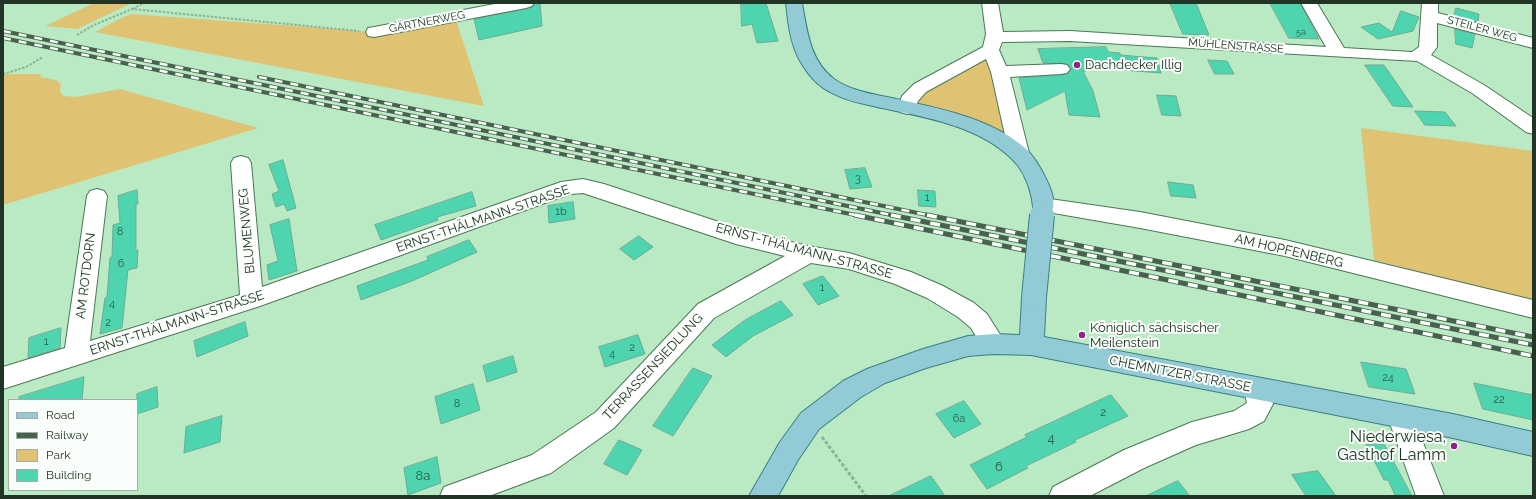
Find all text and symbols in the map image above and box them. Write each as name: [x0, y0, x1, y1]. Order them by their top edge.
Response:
street label: GÄRTNERWEG: [388, 8, 466, 36]
street label: STEILER WEG: [1446, 13, 1518, 45]
house number: 5a: [1296, 27, 1306, 37]
street label: MÜHLENSTRASSE: [1188, 36, 1284, 56]
place label: Dachdecker Illig: [1085, 57, 1182, 73]
marker: Dachdecker Illig: [1072, 60, 1082, 70]
house number: 3: [855, 172, 861, 186]
street label: ERNST-THÄLMANN-STRASSE: [394, 182, 572, 256]
street label: BLUMENWEG: [235, 188, 259, 274]
house number: 1: [925, 191, 929, 205]
house number: 1b: [555, 205, 567, 219]
street label: ERNST-THÄLMANN-STRASSE: [714, 220, 894, 282]
house number: 8: [117, 225, 123, 239]
street label: AM HOPFENBERG: [1233, 231, 1345, 271]
street label: AM ROTDORN: [73, 232, 99, 320]
house number: 6: [118, 257, 124, 271]
house number: 1: [820, 281, 824, 295]
street label: ERNST-THÄLMANN-STRASSE: [88, 287, 266, 359]
house number: 4: [109, 297, 115, 311]
street label: TERRASSENSIEDLUNG: [600, 311, 706, 423]
house number: 2: [105, 316, 111, 330]
place label: Königlich sächsischer Meilenstein: [1090, 320, 1219, 351]
marker: Königlich sächsischer Meilenstein: [1077, 330, 1087, 340]
house number: 1: [44, 335, 48, 349]
house number: 2: [629, 341, 635, 355]
house number: 4: [609, 347, 615, 361]
street label: CHEMNITZER STRASSE: [1108, 353, 1252, 395]
house number: 24: [1382, 371, 1394, 385]
house number: 22: [1493, 393, 1505, 407]
house number: 8: [454, 397, 460, 411]
legend: [8, 399, 138, 491]
house number: 2: [1100, 406, 1106, 420]
text: Road: [46, 408, 75, 422]
house number: 6a: [953, 412, 965, 426]
place label: Niederwiesa, Gasthof Lamm: [1337, 427, 1446, 465]
text: Railway: [46, 428, 88, 442]
house number: 4: [1047, 431, 1055, 447]
marker: Niederwiesa, Gasthof Lamm: [1449, 441, 1459, 451]
text: Park: [46, 448, 71, 462]
house number: 6: [995, 459, 1003, 475]
text: Building: [46, 468, 92, 482]
house number: 8a: [416, 468, 430, 484]

